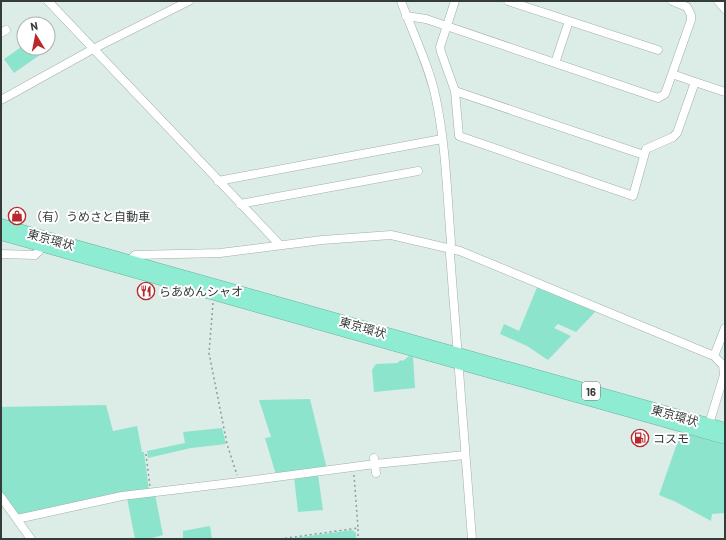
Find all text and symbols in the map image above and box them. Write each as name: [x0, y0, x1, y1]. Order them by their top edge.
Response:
north arrow: [16, 16, 56, 56]
text: N: [29, 19, 39, 33]
shop icon: （有）うめさと自動車: [7, 206, 27, 226]
place label: （有）うめさと自動車: [30, 209, 150, 223]
street label: 東京環状: [26, 226, 76, 252]
restaurant icon: らあめんシャオ: [136, 281, 156, 301]
place label: らあめんシャオ: [159, 284, 243, 298]
street label: 東京環状: [338, 314, 388, 340]
road number: 16: [582, 382, 600, 400]
street label: 東京環状: [650, 402, 700, 428]
fuel station icon: コスモ: [630, 428, 650, 448]
place label: コスモ: [653, 431, 689, 445]

